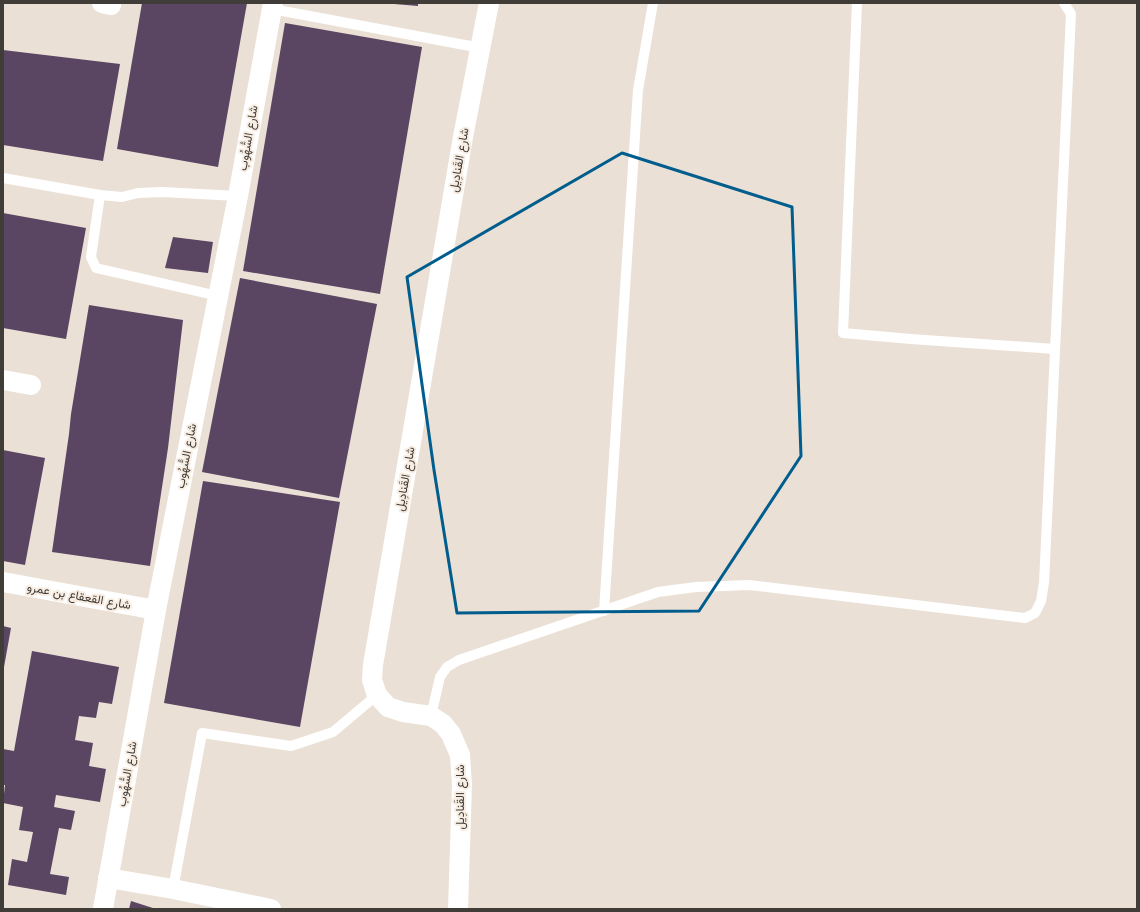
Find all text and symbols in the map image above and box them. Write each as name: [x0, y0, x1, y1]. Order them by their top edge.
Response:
street label: شارع السُّهُوب: [233, 104, 263, 172]
street label: شارع القَنادِيل: [444, 126, 474, 194]
street label: شارع السُّهُوب: [171, 422, 201, 490]
street label: شارع القَنادِيل: [390, 445, 420, 513]
street label: شارع القعقاع بن عمرو: [26, 578, 132, 614]
street label: شارع السُّهُوب: [112, 740, 142, 808]
street label: شارع القَنادِيل: [451, 764, 469, 830]

